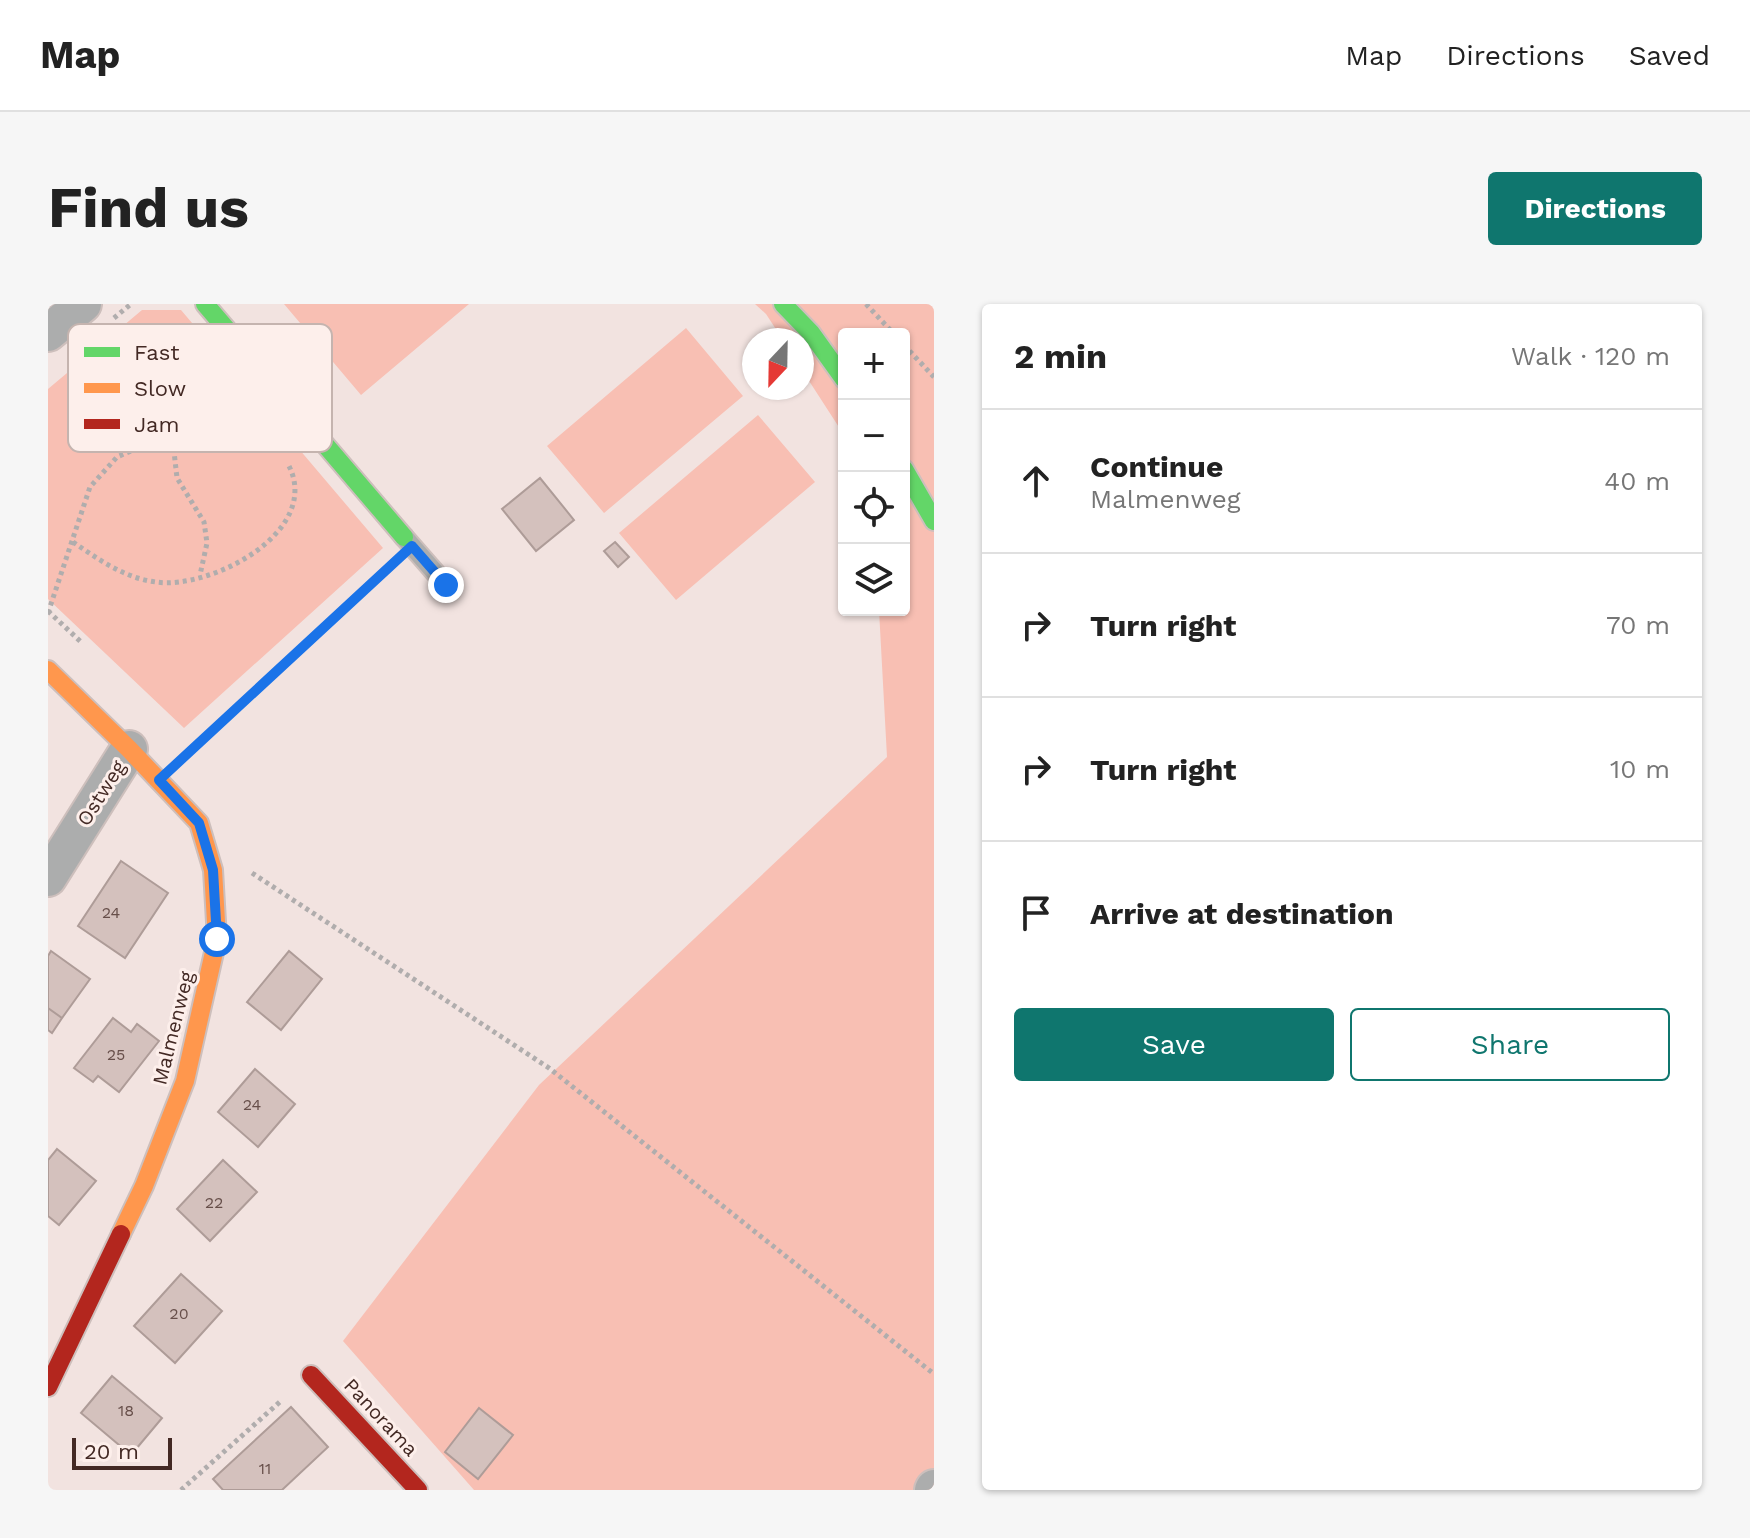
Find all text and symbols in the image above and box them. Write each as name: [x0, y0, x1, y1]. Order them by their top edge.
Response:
text: Map: [40, 33, 120, 77]
text: Map: [1345, 39, 1402, 72]
text: Directions: [1446, 39, 1585, 72]
text: Saved: [1629, 39, 1710, 72]
button: Directions: [1488, 172, 1702, 245]
text: Find us: [48, 175, 249, 241]
legend: [68, 324, 332, 452]
north arrow: [742, 328, 814, 400]
map controls: [838, 328, 910, 616]
button: +: [838, 328, 910, 400]
text: 2 min: [1014, 336, 1107, 376]
text: Fast: [134, 340, 180, 365]
text: Walk · 120 m: [1511, 341, 1670, 371]
text: Slow: [134, 376, 186, 401]
button: −: [838, 400, 910, 472]
text: Jam: [134, 412, 179, 437]
text: Continue: [1090, 449, 1223, 484]
icon: ahead: [1014, 459, 1058, 503]
text: 40 m: [1604, 466, 1670, 496]
button: locate: [838, 472, 910, 544]
text: Malmenweg: [1090, 484, 1241, 514]
button: layers: [838, 544, 910, 616]
route end: [428, 567, 464, 603]
icon: right: [1014, 603, 1058, 647]
text: Turn right: [1090, 608, 1236, 643]
text: 70 m: [1606, 610, 1670, 640]
icon: right: [1014, 747, 1058, 791]
text: Turn right: [1090, 752, 1236, 787]
text: 10 m: [1610, 754, 1670, 784]
street label: Ostweg: [72, 756, 131, 830]
icon: arrive: [1014, 891, 1058, 935]
text: Arrive at destination: [1090, 896, 1394, 931]
house number: 24: [102, 903, 121, 922]
route start: [199, 921, 235, 957]
street label: Malmenweg: [147, 969, 199, 1087]
button: Save: [1014, 1008, 1334, 1081]
button: Share: [1350, 1008, 1670, 1081]
house number: 25: [107, 1045, 125, 1064]
house number: 24: [243, 1095, 262, 1114]
house number: 22: [205, 1193, 223, 1212]
house number: 20: [169, 1304, 189, 1323]
street label: Panorama: [339, 1373, 423, 1461]
house number: 18: [118, 1401, 134, 1420]
scale bar: [72, 1434, 172, 1470]
text: 20 m: [84, 1439, 139, 1464]
house number: 11: [259, 1459, 271, 1478]

